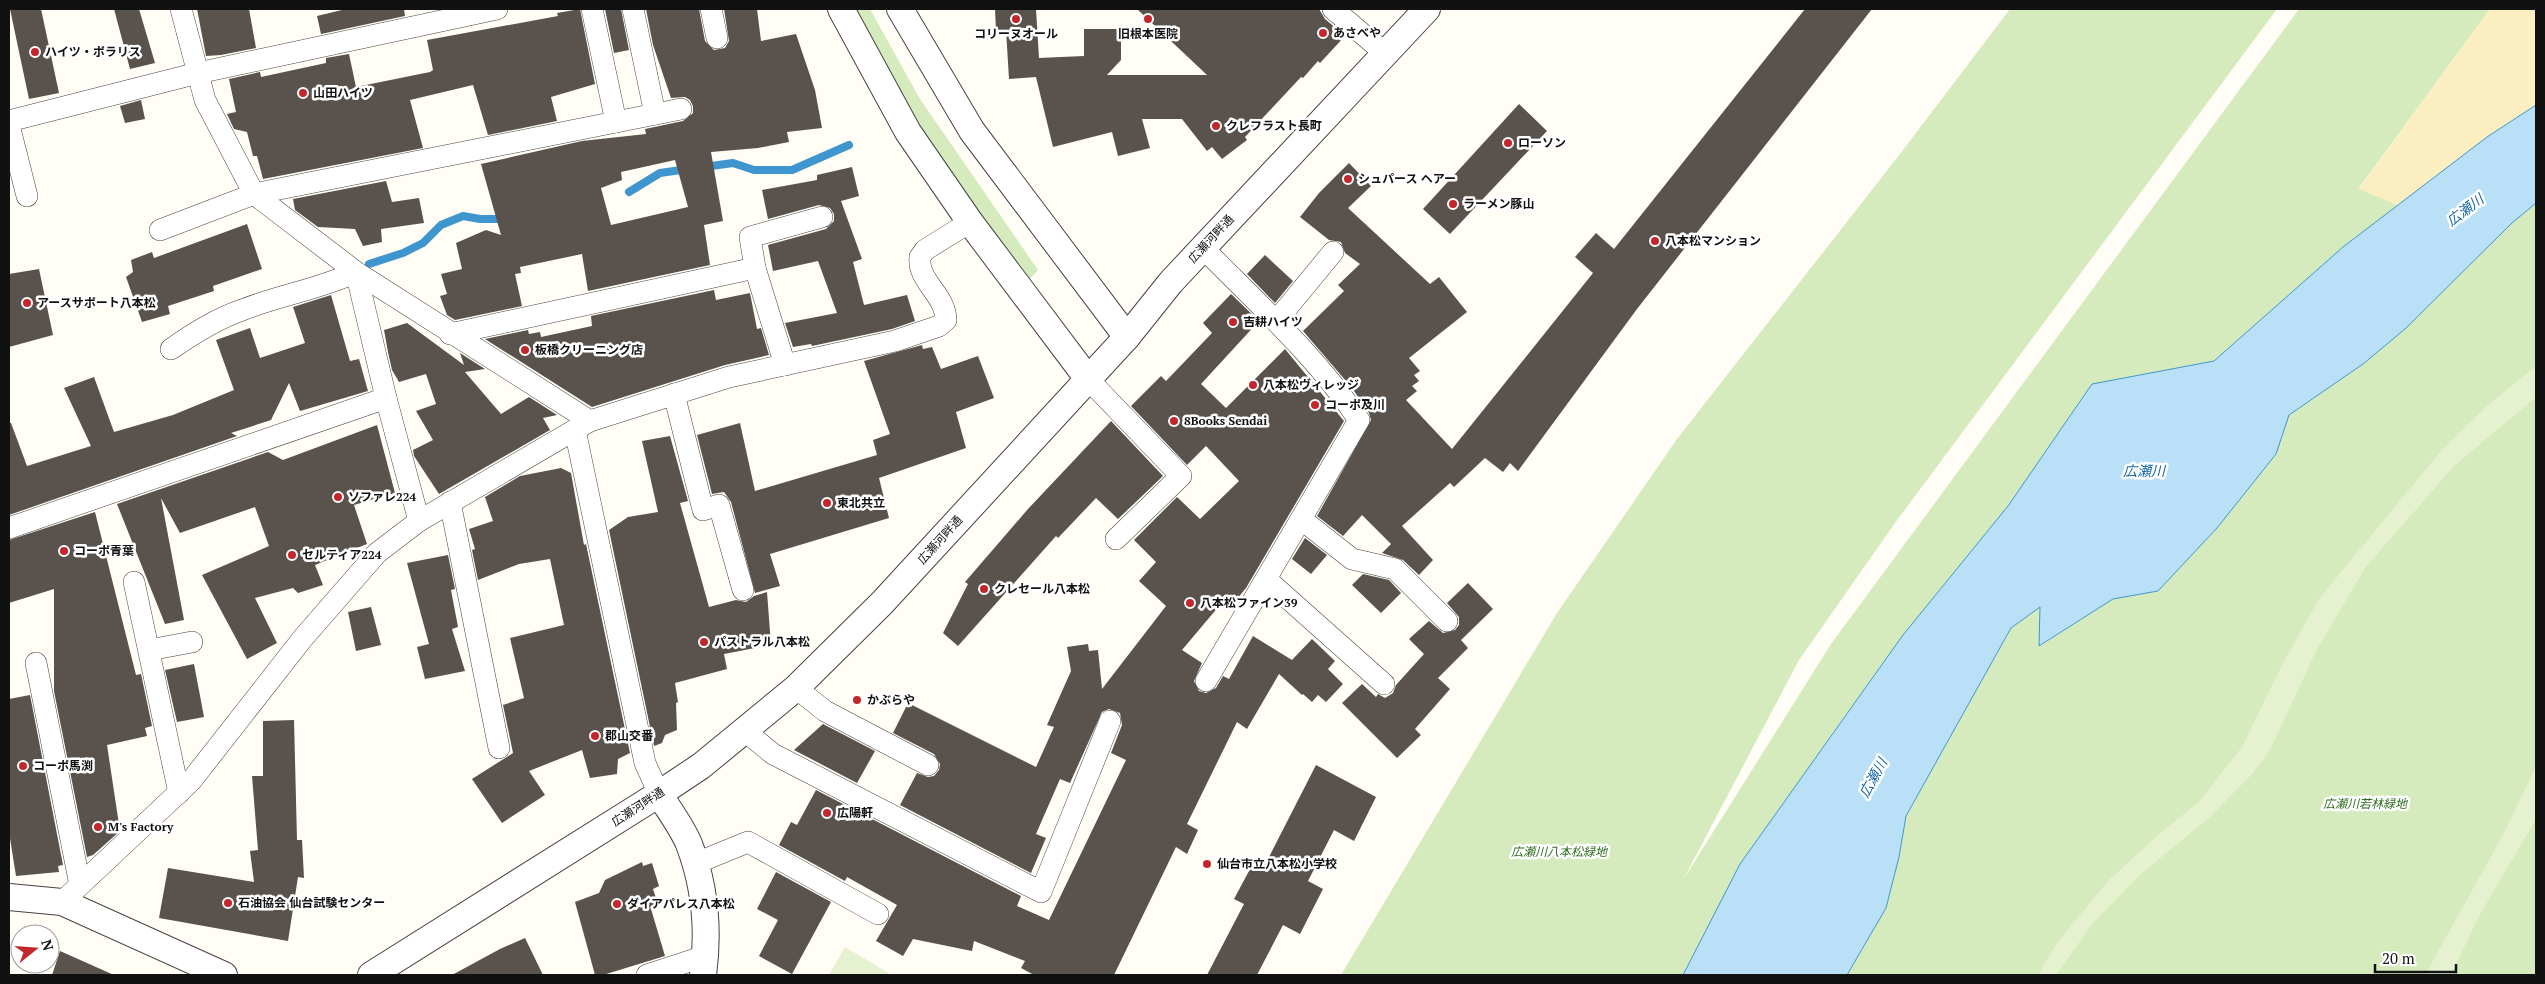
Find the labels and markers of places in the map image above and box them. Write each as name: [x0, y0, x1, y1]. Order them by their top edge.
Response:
marker: コリーヌオール: [1010, 13, 1022, 25]
marker: 旧根本医院: [1142, 13, 1154, 25]
place label: あさべや: [1333, 25, 1381, 40]
place label: コリーヌオール: [974, 26, 1058, 41]
place label: 旧根本医院: [1118, 26, 1178, 41]
marker: あさべや: [1317, 27, 1329, 39]
place label: ハイツ・ポラリス: [45, 44, 141, 59]
marker: ハイツ・ポラリス: [29, 46, 41, 58]
place label: 山田ハイツ: [313, 85, 373, 100]
marker: 山田ハイツ: [297, 87, 309, 99]
place label: クレフラスト長町: [1226, 118, 1322, 133]
marker: クレフラスト長町: [1210, 120, 1222, 132]
place label: ローソン: [1518, 135, 1566, 150]
marker: ローソン: [1502, 137, 1514, 149]
place label: シュパース ヘアー: [1358, 171, 1456, 186]
marker: シュパース ヘアー: [1342, 173, 1354, 185]
place label: ラーメン豚山: [1463, 196, 1535, 211]
marker: ラーメン豚山: [1447, 198, 1459, 210]
place label: 八本松マンション: [1665, 233, 1761, 248]
marker: 八本松マンション: [1649, 235, 1661, 247]
place label: アースサポート八本松: [37, 295, 156, 310]
marker: アースサポート八本松: [21, 297, 33, 309]
place label: 吉耕ハイツ: [1243, 314, 1303, 329]
marker: 吉耕ハイツ: [1227, 316, 1239, 328]
place label: 板橋クリーニング店: [535, 342, 643, 357]
marker: 板橋クリーニング店: [519, 344, 531, 356]
place label: 八本松ヴィレッジ: [1263, 377, 1359, 392]
marker: 八本松ヴィレッジ: [1247, 379, 1259, 391]
place label: コーポ及川: [1325, 397, 1385, 412]
marker: コーポ及川: [1309, 399, 1321, 411]
place label: 8Books Sendai: [1184, 413, 1267, 428]
marker: 8Books Sendai: [1168, 415, 1180, 427]
place label: ソファレ224: [348, 489, 417, 504]
marker: ソファレ224: [332, 491, 344, 503]
place label: 東北共立: [837, 495, 885, 510]
marker: 東北共立: [821, 497, 833, 509]
place label: コーポ青葉: [74, 543, 134, 558]
marker: コーポ青葉: [58, 545, 70, 557]
place label: セルティア224: [302, 547, 382, 562]
marker: セルティア224: [286, 549, 298, 561]
place label: クレセール八本松: [994, 581, 1090, 596]
marker: クレセール八本松: [978, 583, 990, 595]
place label: 八本松ファイン39: [1200, 595, 1298, 610]
marker: 八本松ファイン39: [1184, 597, 1196, 609]
place label: パストラル八本松: [714, 634, 810, 649]
marker: パストラル八本松: [698, 636, 710, 648]
place label: かぶらや: [867, 692, 915, 707]
marker: かぶらや: [851, 694, 863, 706]
place label: 郡山交番: [605, 728, 654, 743]
marker: 郡山交番: [589, 730, 601, 742]
place label: コーポ馬渕: [33, 758, 93, 773]
marker: コーポ馬渕: [17, 760, 29, 772]
place label: 広陽軒: [837, 805, 873, 820]
marker: 広陽軒: [821, 807, 833, 819]
place label: M's Factory: [108, 819, 174, 834]
marker: M's Factory: [92, 821, 104, 833]
place label: 仙台市立八本松小学校: [1217, 856, 1337, 871]
marker: 仙台市立八本松小学校: [1201, 858, 1213, 870]
place label: 石油協会 仙台試験センター: [238, 895, 385, 910]
place label: ダイアパレス八本松: [627, 896, 735, 911]
marker: 石油協会 仙台試験センター: [222, 897, 234, 909]
marker: ダイアパレス八本松: [611, 898, 623, 910]

